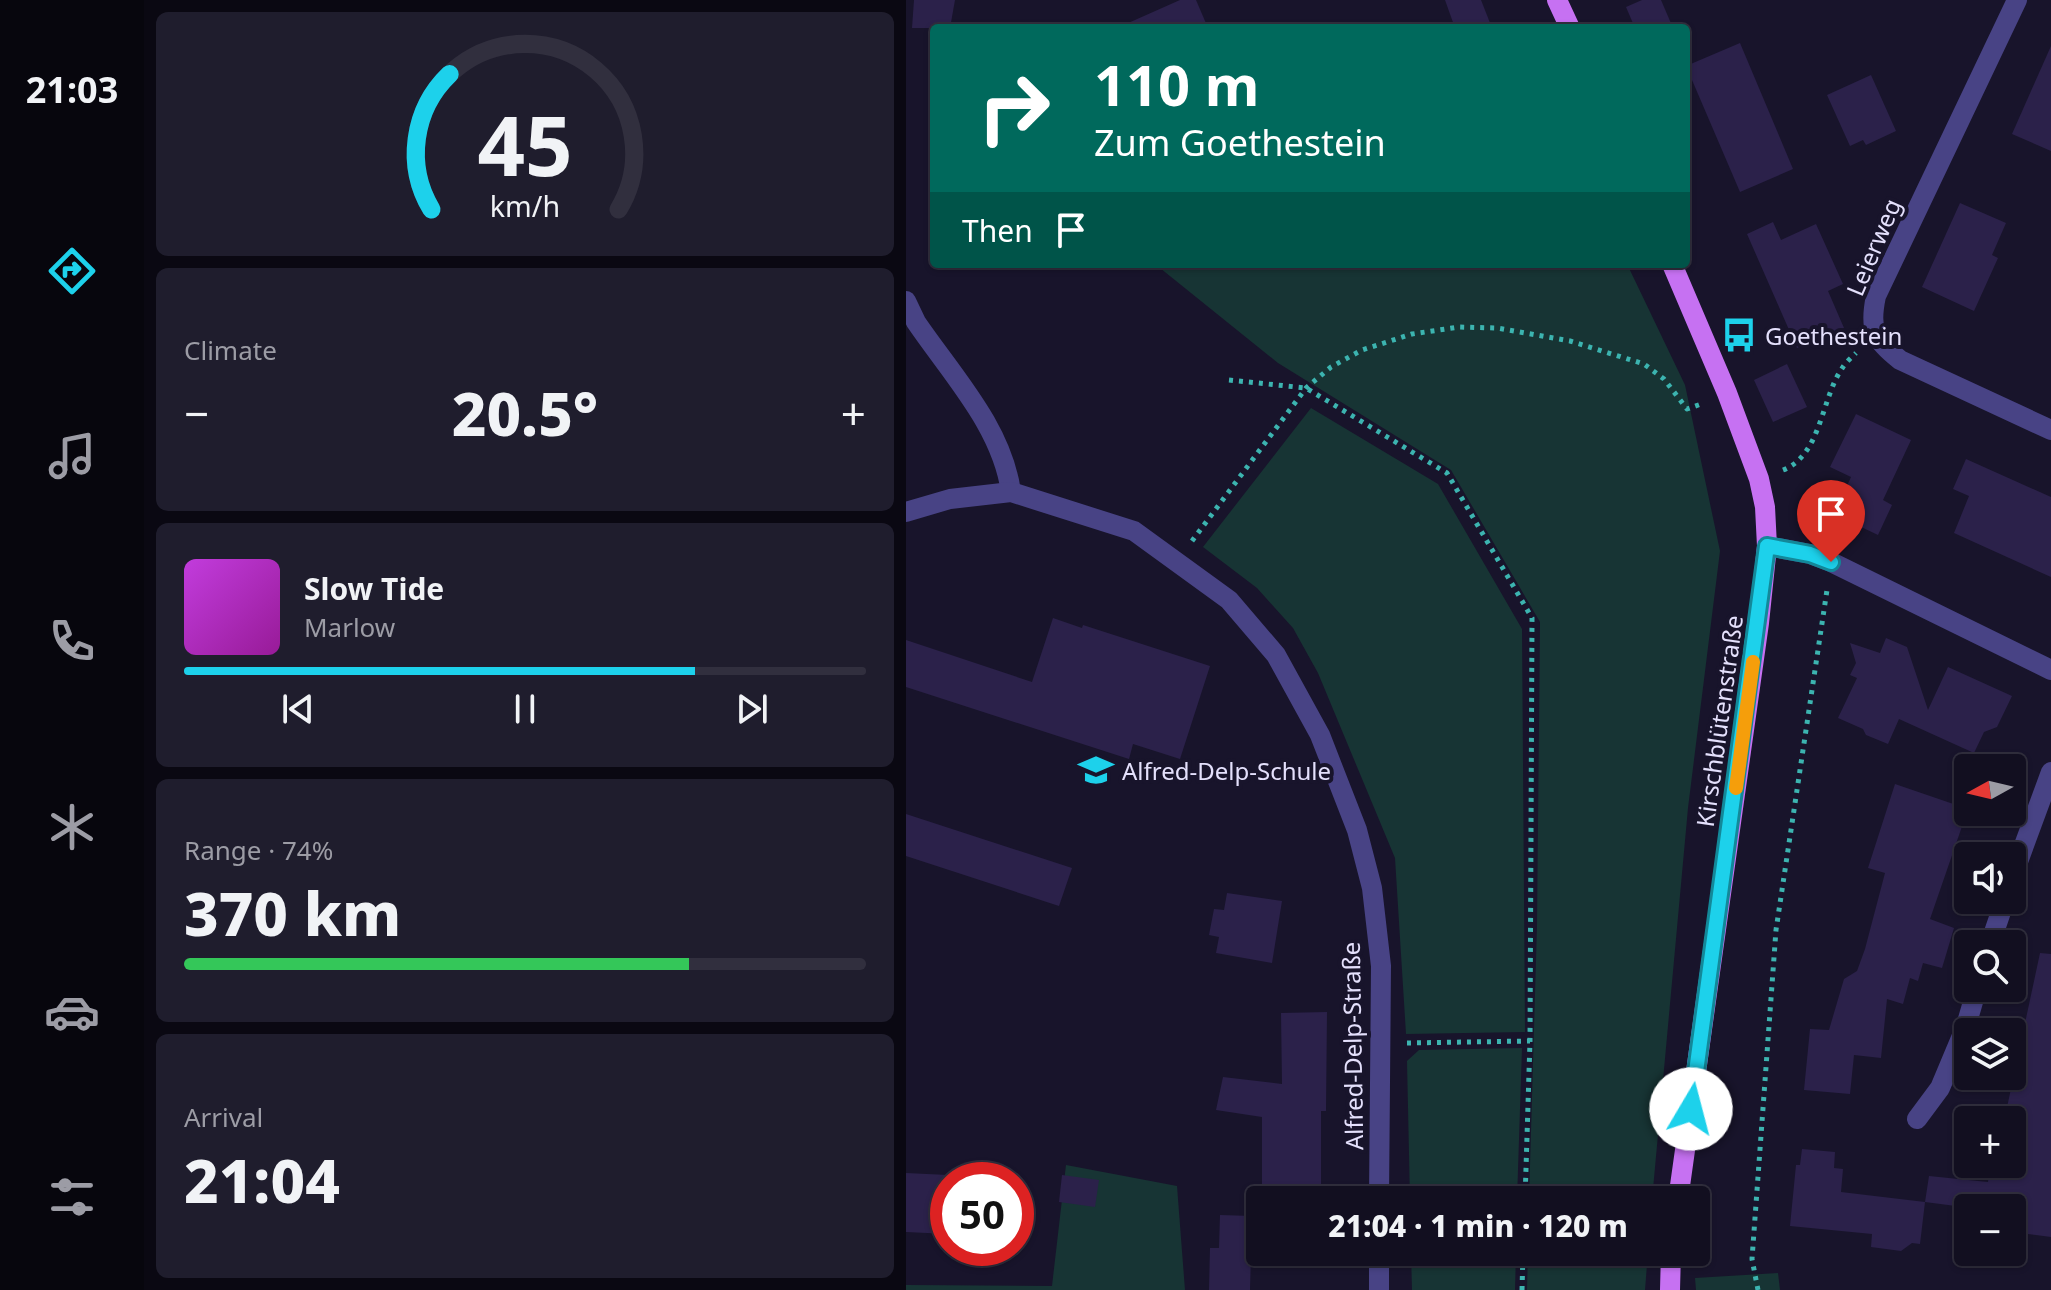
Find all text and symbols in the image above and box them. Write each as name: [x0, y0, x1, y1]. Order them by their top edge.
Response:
text: 110 m: [1094, 46, 1259, 122]
icon: right: [962, 56, 1066, 160]
text: 21:03: [26, 65, 118, 114]
text: 45: [477, 86, 573, 199]
text: Zum Goethestein: [1094, 118, 1386, 167]
text: km/h: [490, 186, 560, 225]
street label: Leierweg: [1838, 193, 1908, 301]
icon: arrive: [1049, 208, 1093, 252]
text: Then: [962, 210, 1033, 251]
icon: directions: [44, 243, 100, 299]
bus stop icon: Goethestein: [1720, 316, 1758, 354]
place label: Goethestein: [1765, 319, 1902, 352]
text: Climate: [184, 332, 277, 368]
text: 20.5°: [452, 372, 598, 454]
text: −: [184, 383, 209, 443]
text: +: [841, 383, 866, 443]
icon: music: [44, 428, 100, 484]
pin: [1797, 480, 1865, 562]
icon: arrive: [1809, 492, 1853, 536]
text: Slow Tide: [304, 568, 444, 609]
text: Marlow: [304, 609, 395, 645]
icon: phone: [44, 613, 100, 669]
street label: Kirschblütenstraße: [1688, 613, 1750, 829]
icon: previous: [276, 687, 320, 731]
icon: pause: [503, 687, 547, 731]
icon: next: [730, 687, 774, 731]
school or university icon: Alfred-Delp-Schule: [1077, 751, 1115, 789]
place label: Alfred-Delp-Schule: [1122, 754, 1331, 787]
north arrow: [1954, 754, 2026, 826]
map controls: [1954, 754, 2026, 1266]
icon: climate: [44, 799, 100, 855]
text: Range · 74%: [184, 832, 333, 868]
button: sound: [1954, 842, 2026, 914]
text: 370 km: [184, 872, 401, 954]
button: search: [1954, 930, 2026, 1002]
street label: Alfred-Delp-Straße: [1334, 942, 1370, 1150]
icon: car: [44, 984, 100, 1040]
button: layers: [1954, 1018, 2026, 1090]
position arrow: [1649, 1067, 1733, 1151]
text: Arrival: [184, 1099, 263, 1135]
button: +: [1954, 1106, 2026, 1178]
text: 21:04: [184, 1139, 340, 1221]
speed limit sign: 50: [930, 1162, 1034, 1266]
icon: filters: [44, 1169, 100, 1225]
button: −: [1954, 1194, 2026, 1266]
text: 21:04 · 1 min · 120 m: [1328, 1205, 1628, 1246]

